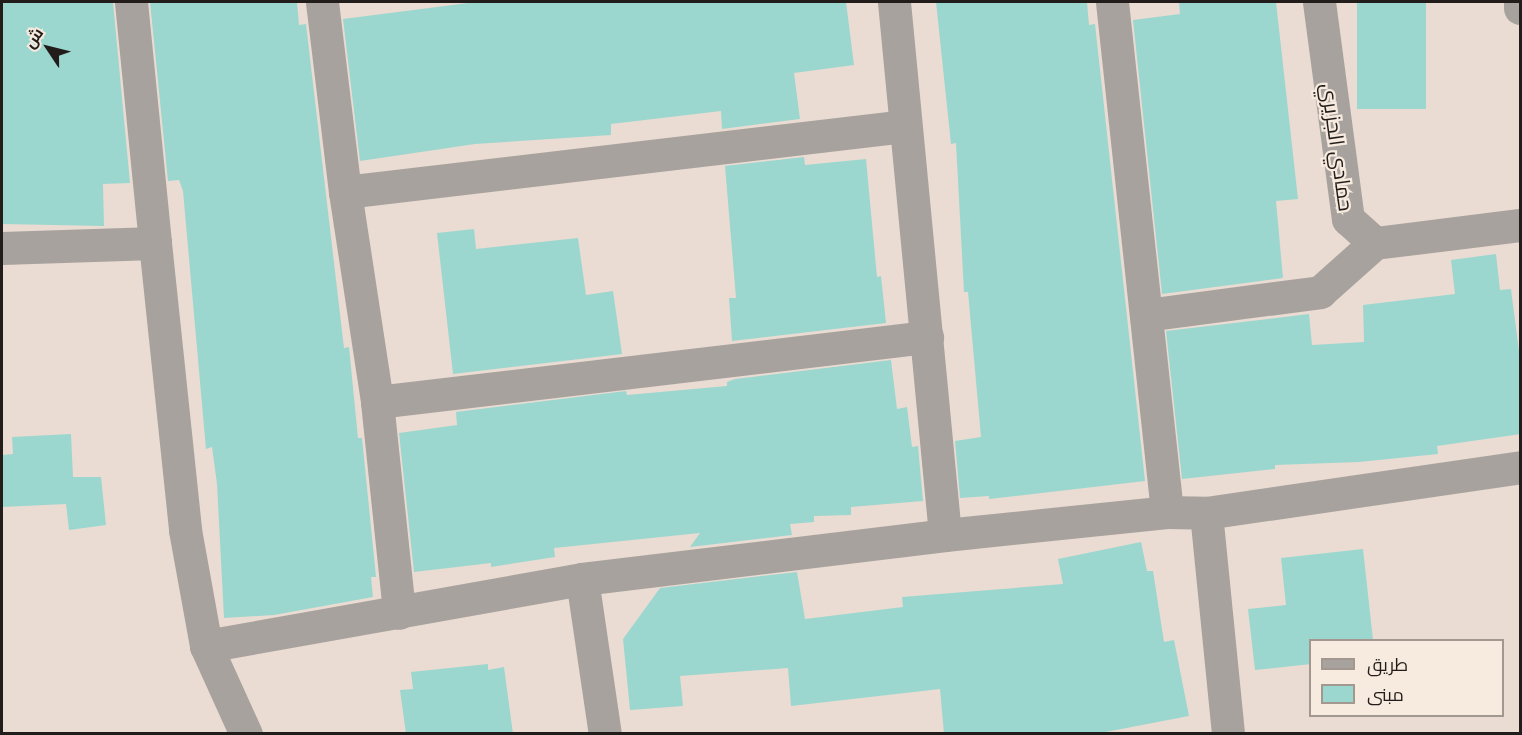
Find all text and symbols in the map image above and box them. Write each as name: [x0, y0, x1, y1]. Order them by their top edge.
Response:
north arrow: [18, 18, 78, 78]
text: ش: [18, 23, 47, 52]
street label: حمادي الجزيري: [1318, 81, 1360, 213]
legend: [1309, 639, 1504, 717]
text: طريق: [1367, 652, 1408, 676]
text: مبنى: [1367, 682, 1404, 706]

